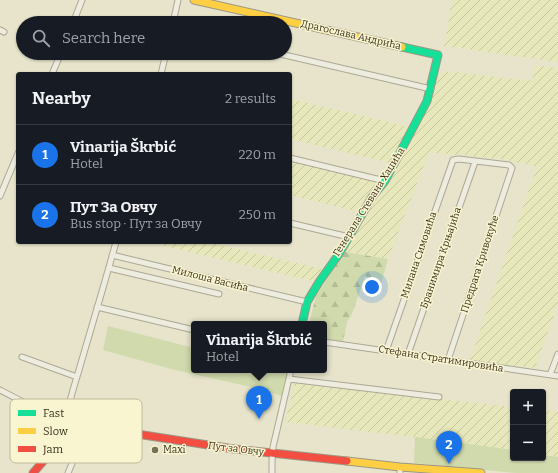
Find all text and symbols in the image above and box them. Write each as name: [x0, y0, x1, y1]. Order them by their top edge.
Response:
search box: [16, 16, 292, 60]
street label: Драгослава Андрића: [300, 18, 403, 52]
icon: search: [30, 27, 52, 49]
text: Search here: [62, 29, 145, 47]
text: Nearby: [32, 88, 91, 109]
text: 2 results: [225, 91, 276, 106]
text: Vinarija Škrbić: [70, 138, 176, 156]
street label: Генерала Стевана Хаџића: [331, 145, 408, 259]
text: 1: [42, 147, 48, 162]
text: 220 m: [239, 147, 276, 162]
text: Hotel: [70, 156, 103, 171]
text: Пут За Овчу: [70, 198, 157, 216]
street label: Бранимира Крњајића: [418, 205, 464, 310]
text: 2: [41, 207, 49, 222]
text: 250 m: [239, 207, 276, 222]
street label: Милана Симовића: [399, 210, 440, 300]
street label: Предрага Кривокуће: [459, 214, 501, 314]
text: Bus stop · Пут за Овчу: [70, 216, 202, 231]
street label: Милоша Васића: [170, 264, 250, 294]
your location: [362, 277, 382, 297]
popup: [191, 321, 327, 373]
text: Vinarija Škrbić: [206, 331, 312, 349]
street label: Стефана Стратимировића: [378, 343, 505, 375]
text: Hotel: [206, 349, 239, 364]
pin: 1: [246, 386, 272, 419]
map controls: [510, 389, 546, 461]
button: +: [510, 389, 546, 425]
legend: [10, 399, 142, 463]
text: Fast: [43, 407, 64, 420]
text: Slow: [43, 425, 68, 438]
button: −: [510, 425, 546, 461]
pin: 2: [436, 431, 462, 464]
street label: Пут за Овчу: [207, 440, 265, 458]
text: Jam: [42, 443, 63, 456]
place label: Maxi: [163, 444, 186, 456]
marker: Maxi: [150, 445, 160, 455]

